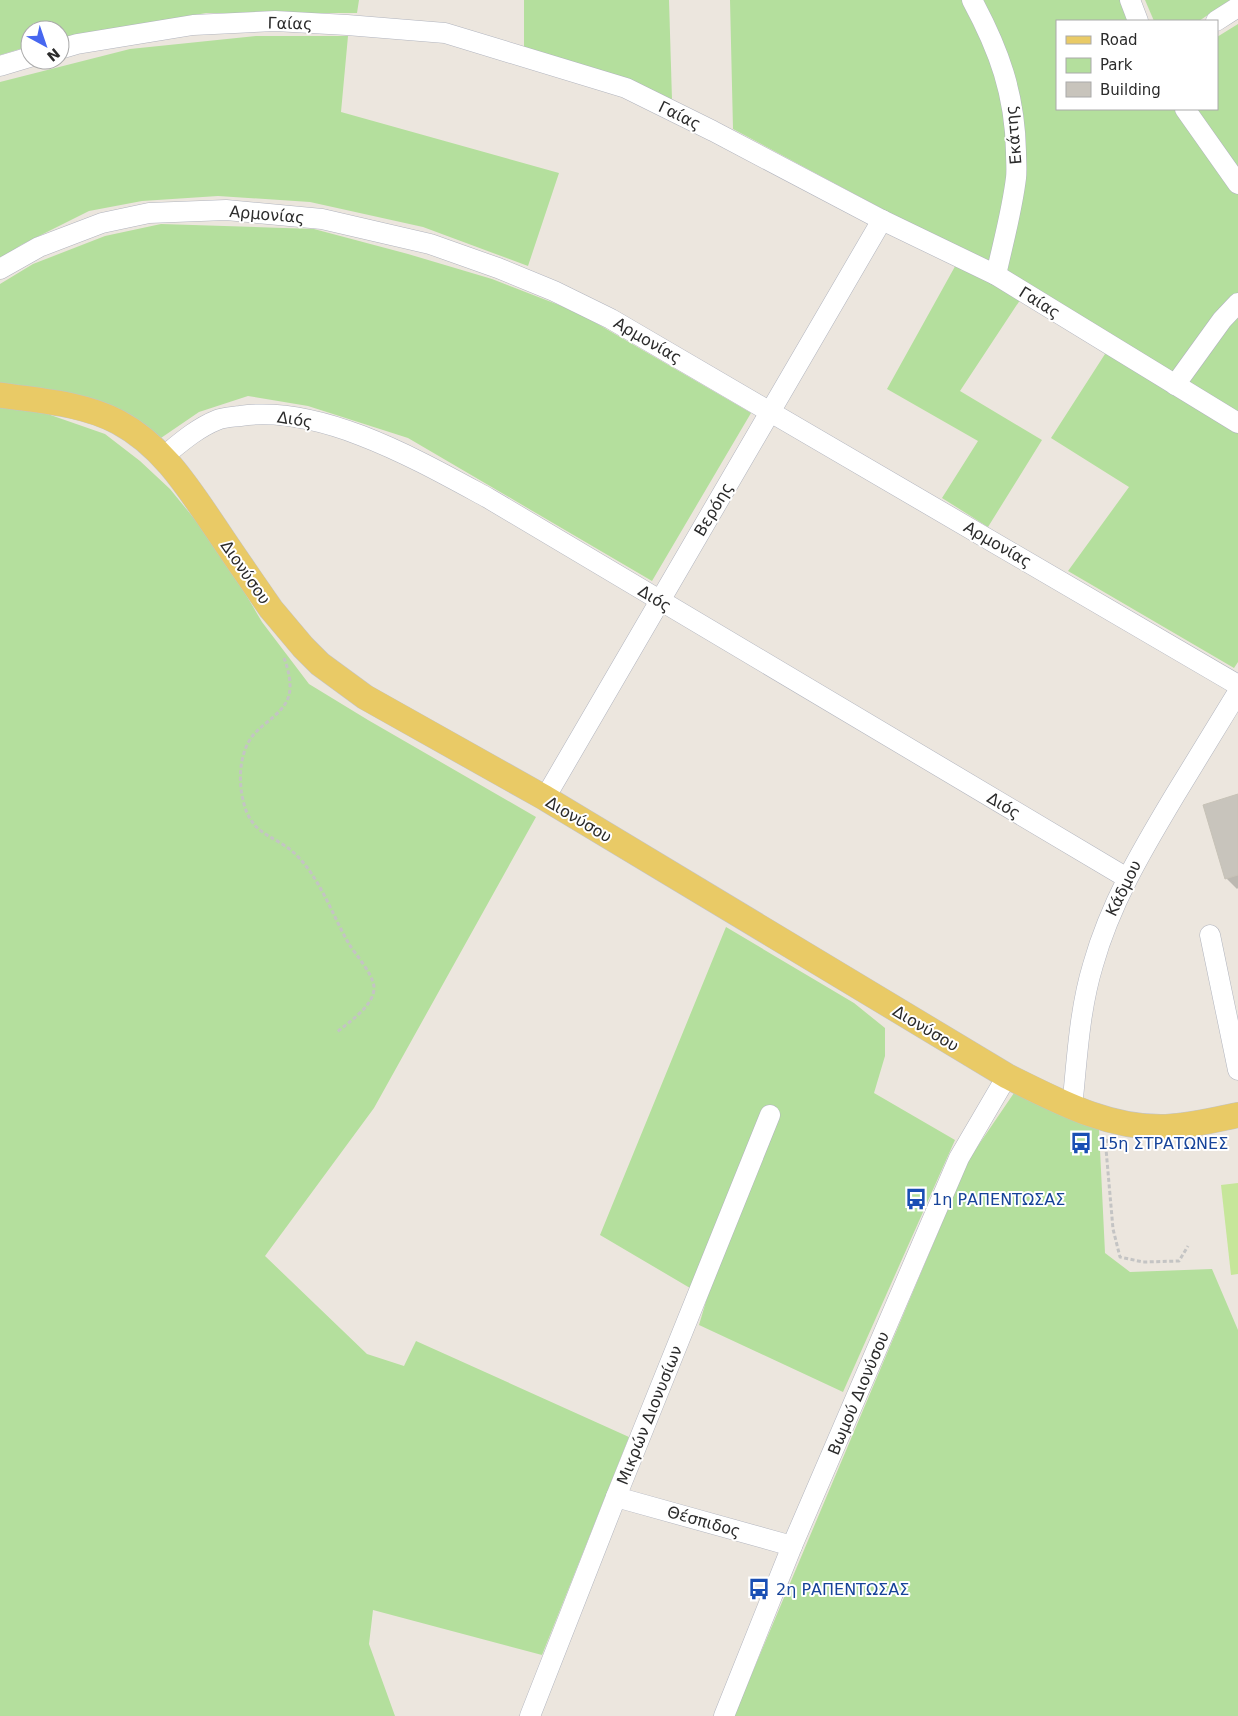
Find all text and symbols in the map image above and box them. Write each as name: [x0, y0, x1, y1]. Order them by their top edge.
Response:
street label: Γαίας: [267, 14, 313, 33]
north arrow: [20, 20, 70, 70]
legend: [1056, 20, 1218, 110]
text: Road: [1100, 31, 1138, 49]
text: N: [44, 45, 63, 65]
text: Park: [1100, 56, 1133, 74]
text: Building: [1100, 81, 1161, 99]
street label: Γαίας: [655, 97, 704, 134]
street label: Εκάτης: [1001, 105, 1026, 165]
street label: Αρμονίας: [229, 202, 305, 227]
street label: Γαίας: [1016, 282, 1064, 322]
street label: Αρμονίας: [610, 313, 685, 368]
street label: Διός: [276, 407, 314, 432]
street label: Βερόης: [690, 479, 737, 539]
street label: Αρμονίας: [960, 517, 1035, 572]
street label: Διονύσου: [217, 537, 274, 608]
street label: Διός: [635, 581, 675, 616]
street label: Διός: [984, 788, 1024, 823]
street label: Διονύσου: [542, 792, 615, 847]
street label: Κάδμου: [1102, 857, 1145, 919]
street label: Διονύσου: [889, 1001, 962, 1056]
bus stop icon: 15η ΣΤΡΑΤΩΝΕΣ: [1068, 1130, 1094, 1156]
place label: 15η ΣΤΡΑΤΩΝΕΣ: [1098, 1134, 1228, 1153]
bus stop icon: 1η ΡΑΠΕΝΤΩΣΑΣ: [903, 1186, 929, 1212]
place label: 1η ΡΑΠΕΝΤΩΣΑΣ: [932, 1190, 1065, 1209]
street label: Βωμού Διονύσου: [824, 1329, 893, 1458]
street label: Μικρών Διονυσίων: [613, 1343, 686, 1488]
street label: Θέσπιδος: [665, 1502, 743, 1541]
bus stop icon: 2η ΡΑΠΕΝΤΩΣΑΣ: [746, 1576, 772, 1602]
place label: 2η ΡΑΠΕΝΤΩΣΑΣ: [776, 1580, 909, 1599]

